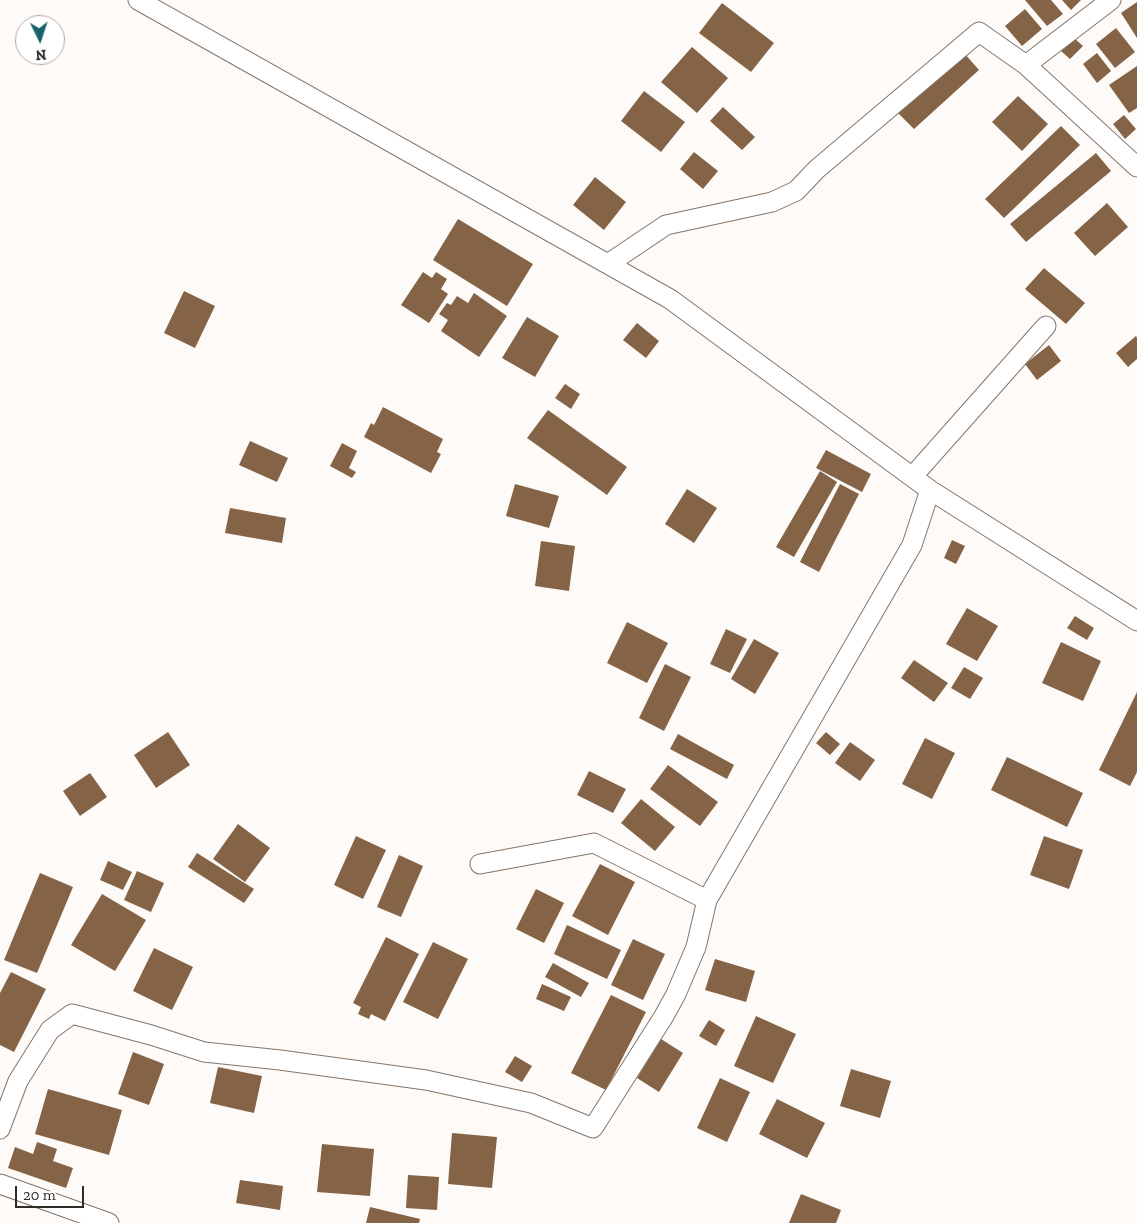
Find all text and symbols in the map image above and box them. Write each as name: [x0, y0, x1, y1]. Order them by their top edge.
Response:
north arrow: [15, 15, 65, 65]
text: N: [35, 46, 47, 63]
scale bar: [18, 1176, 86, 1208]
text: 20 m: [23, 1186, 56, 1204]

